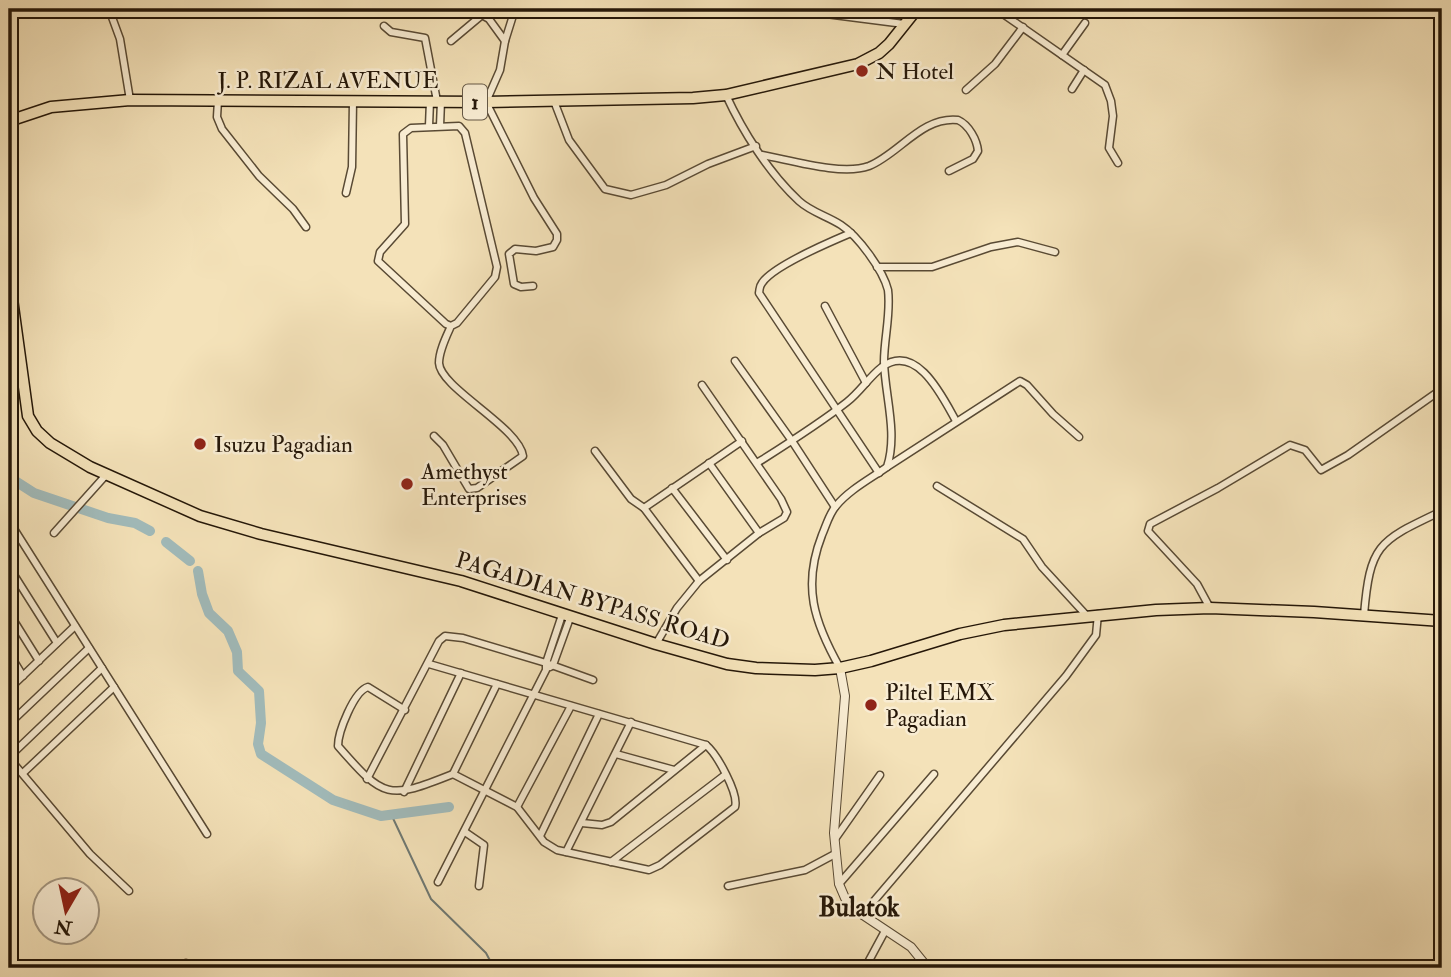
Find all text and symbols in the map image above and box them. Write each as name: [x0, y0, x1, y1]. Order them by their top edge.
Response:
place label: N Hotel: [876, 57, 954, 86]
marker: N Hotel: [854, 63, 870, 79]
street label: J. P. RIZAL AVENUE: [216, 66, 439, 95]
road number: 1: [463, 84, 487, 119]
place label: Isuzu Pagadian: [214, 430, 353, 459]
marker: Isuzu Pagadian: [192, 436, 208, 452]
place label: Amethyst Enterprises: [420, 457, 527, 513]
marker: Amethyst Enterprises: [399, 476, 415, 492]
street label: PAGADIAN BYPASS ROAD: [452, 545, 733, 656]
place label: Piltel EMX Pagadian: [885, 678, 995, 733]
marker: Piltel EMX Pagadian: [863, 697, 879, 713]
north arrow: [32, 876, 102, 946]
district label: Bulatok: [818, 892, 900, 924]
text: N: [52, 913, 75, 940]

